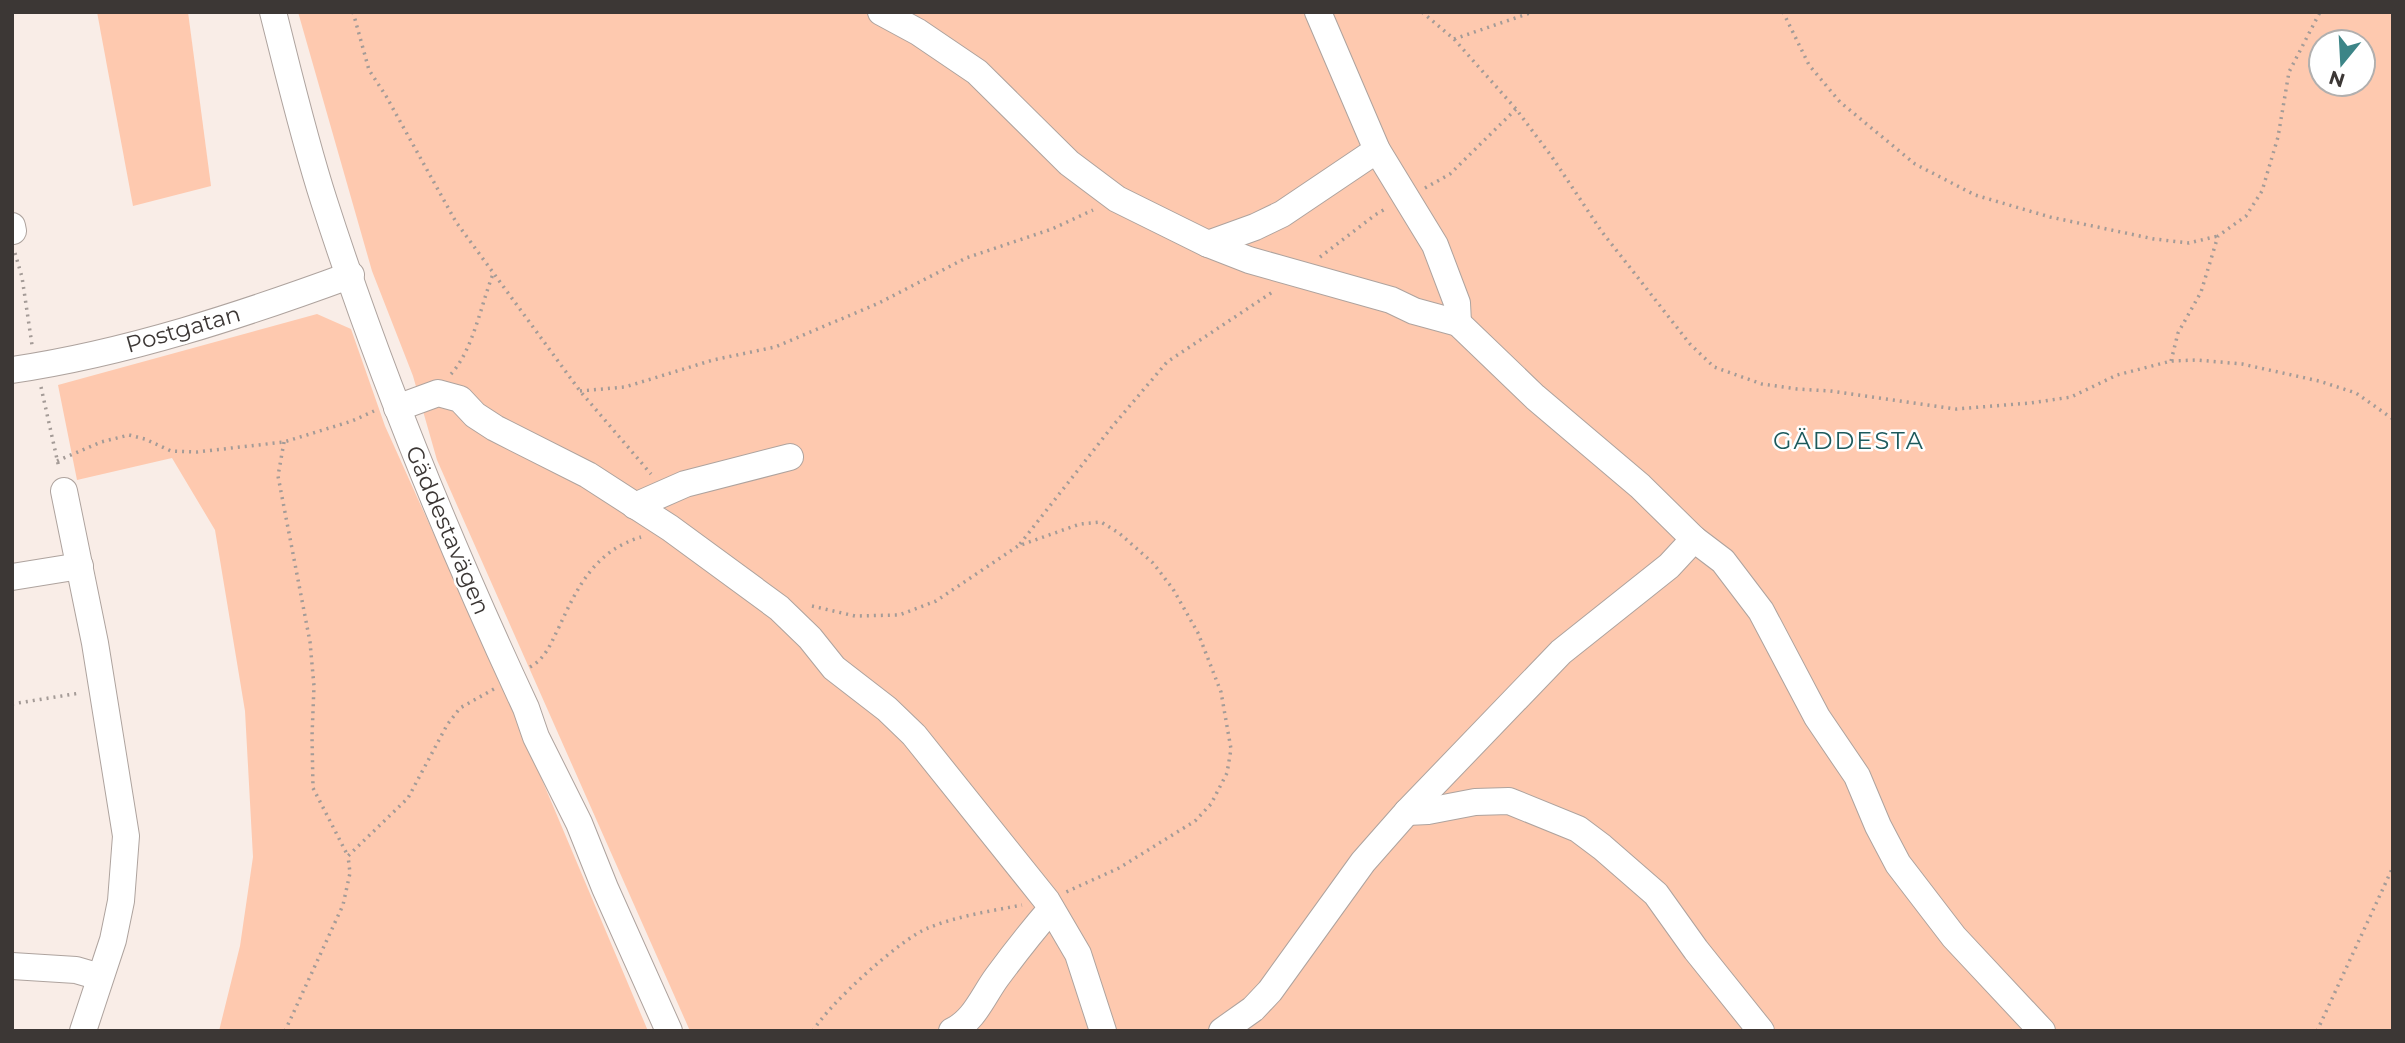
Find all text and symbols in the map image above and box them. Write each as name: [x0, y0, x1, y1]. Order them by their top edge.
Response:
north arrow: [2307, 28, 2377, 98]
text: N: [2326, 65, 2348, 92]
street label: Postgatan: [122, 299, 244, 359]
district label: GÄDDESTA: [1773, 426, 1925, 455]
street label: Gäddestavägen: [400, 441, 496, 619]

